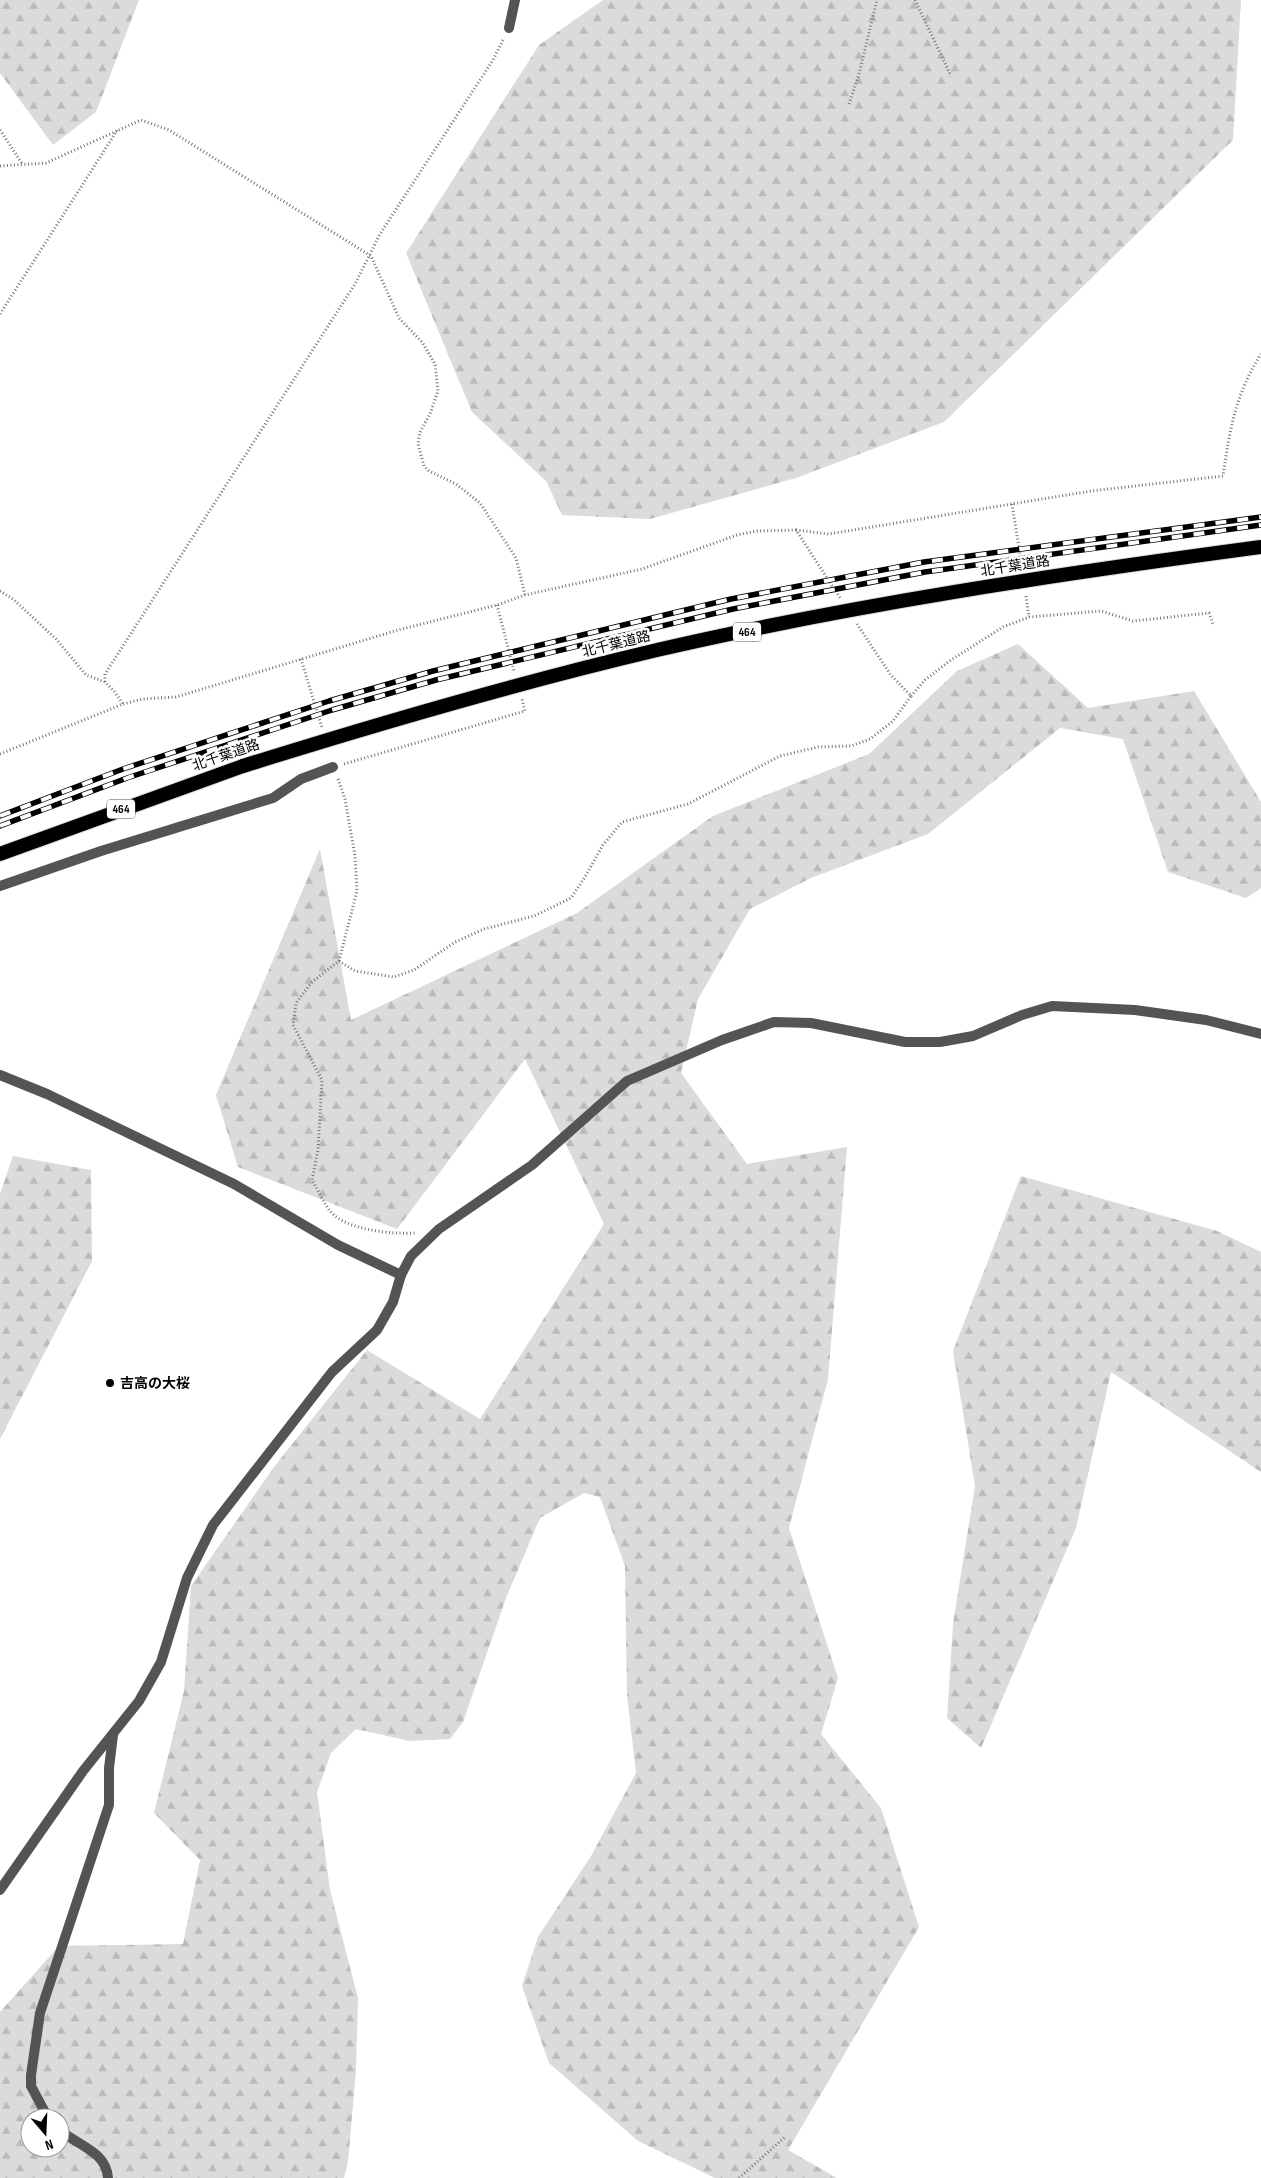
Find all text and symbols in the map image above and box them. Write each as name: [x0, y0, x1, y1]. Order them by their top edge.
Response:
street label: 北千葉道路: [979, 552, 1051, 580]
road number: 464: [733, 622, 761, 642]
street label: 北千葉道路: [580, 627, 652, 661]
street label: 北千葉道路: [190, 736, 262, 774]
road number: 464: [107, 800, 135, 819]
place label: 吉高の大桜: [120, 1375, 190, 1392]
marker: 吉高の大桜: [104, 1377, 116, 1389]
north arrow: [20, 2108, 70, 2158]
text: N: [43, 2136, 55, 2154]

